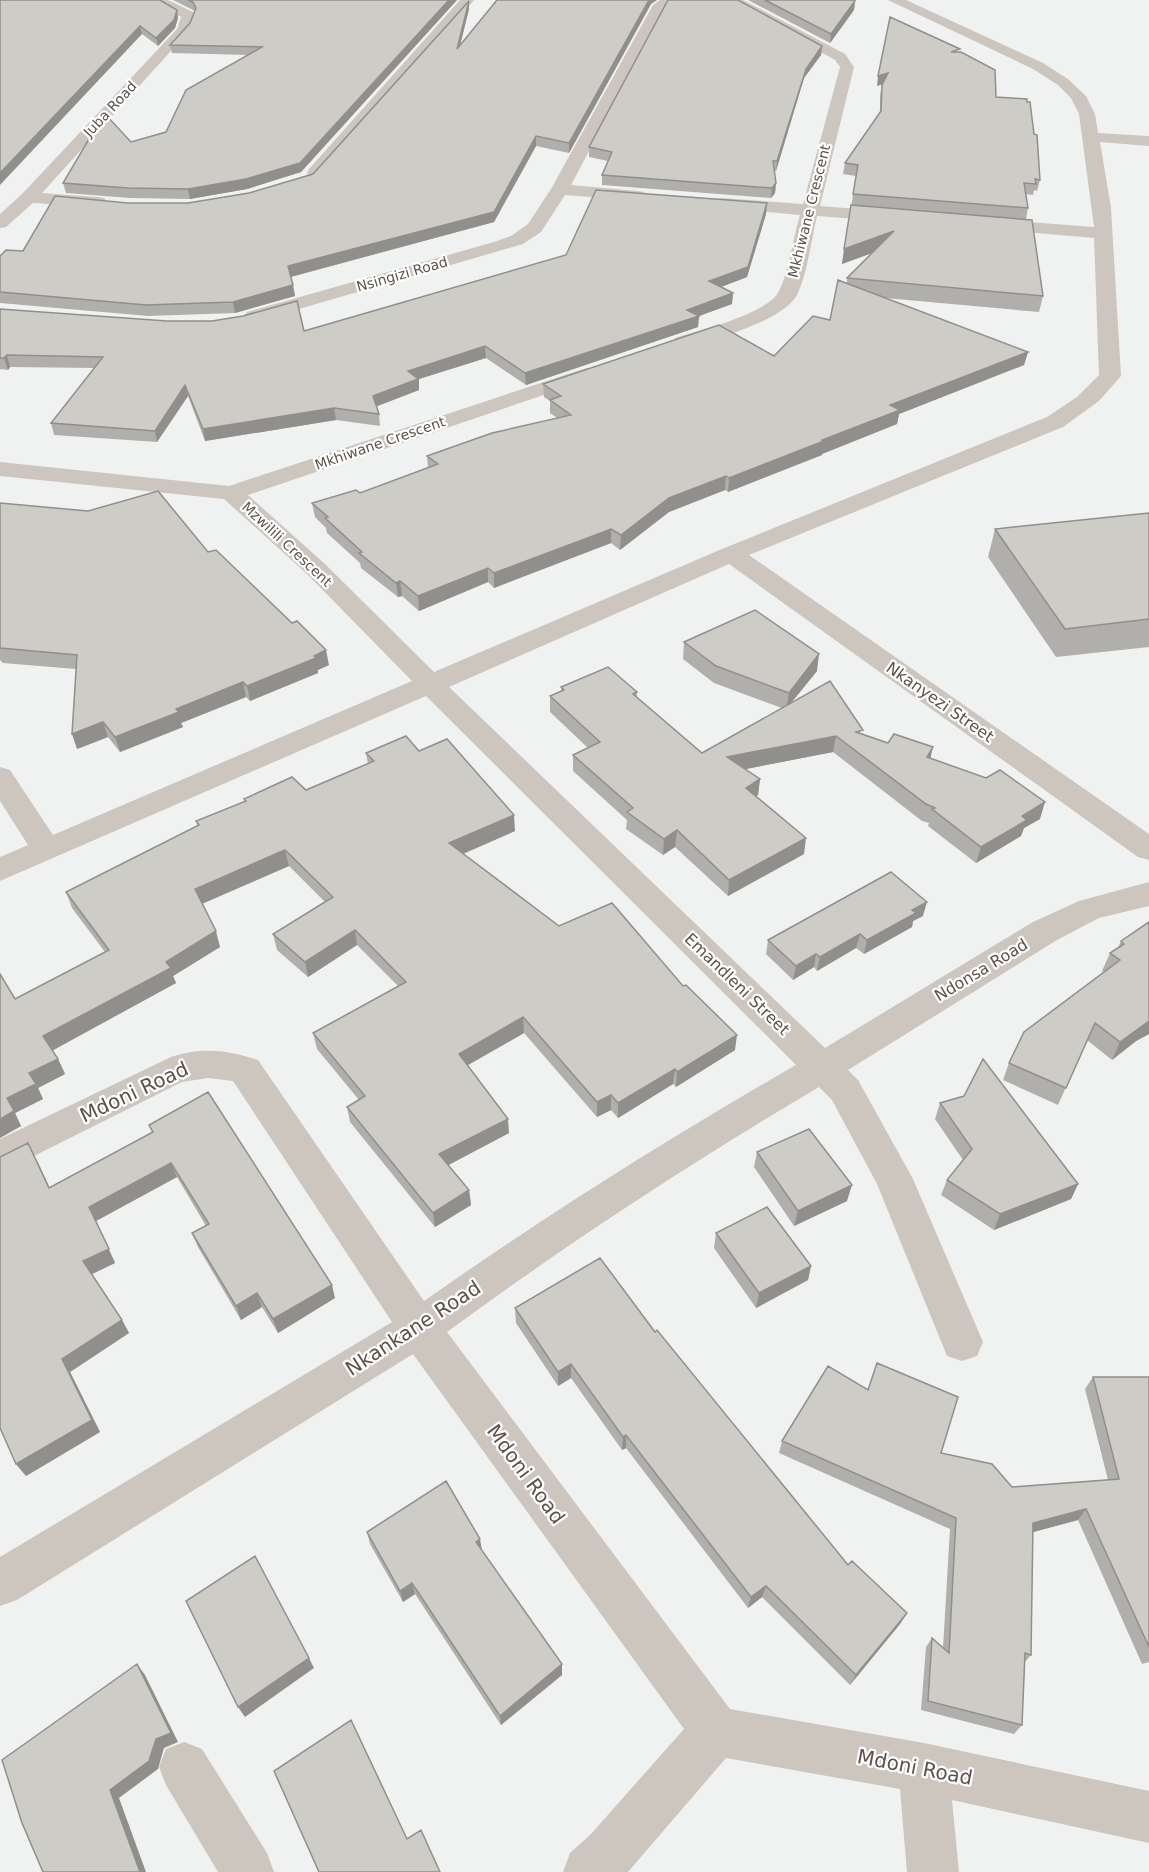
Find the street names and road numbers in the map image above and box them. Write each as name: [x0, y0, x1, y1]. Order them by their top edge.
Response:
street label: Juba Road: [80, 78, 140, 141]
street label: Mkhiwane Crescent: [785, 142, 833, 279]
street label: Nsingizi Road: [355, 253, 449, 295]
street label: Mkhiwane Crescent: [313, 413, 448, 473]
street label: Mzwilili Crescent: [239, 498, 335, 590]
street label: Nkanyezi Street: [883, 658, 997, 746]
street label: Emandleni Street: [681, 929, 793, 1039]
street label: Ndonsa Road: [931, 935, 1031, 1005]
street label: Mdoni Road: [76, 1056, 192, 1128]
street label: Nkankane Road: [341, 1275, 485, 1381]
street label: Mdoni Road: [482, 1420, 570, 1528]
street label: Mdoni Road: [855, 1744, 975, 1790]

